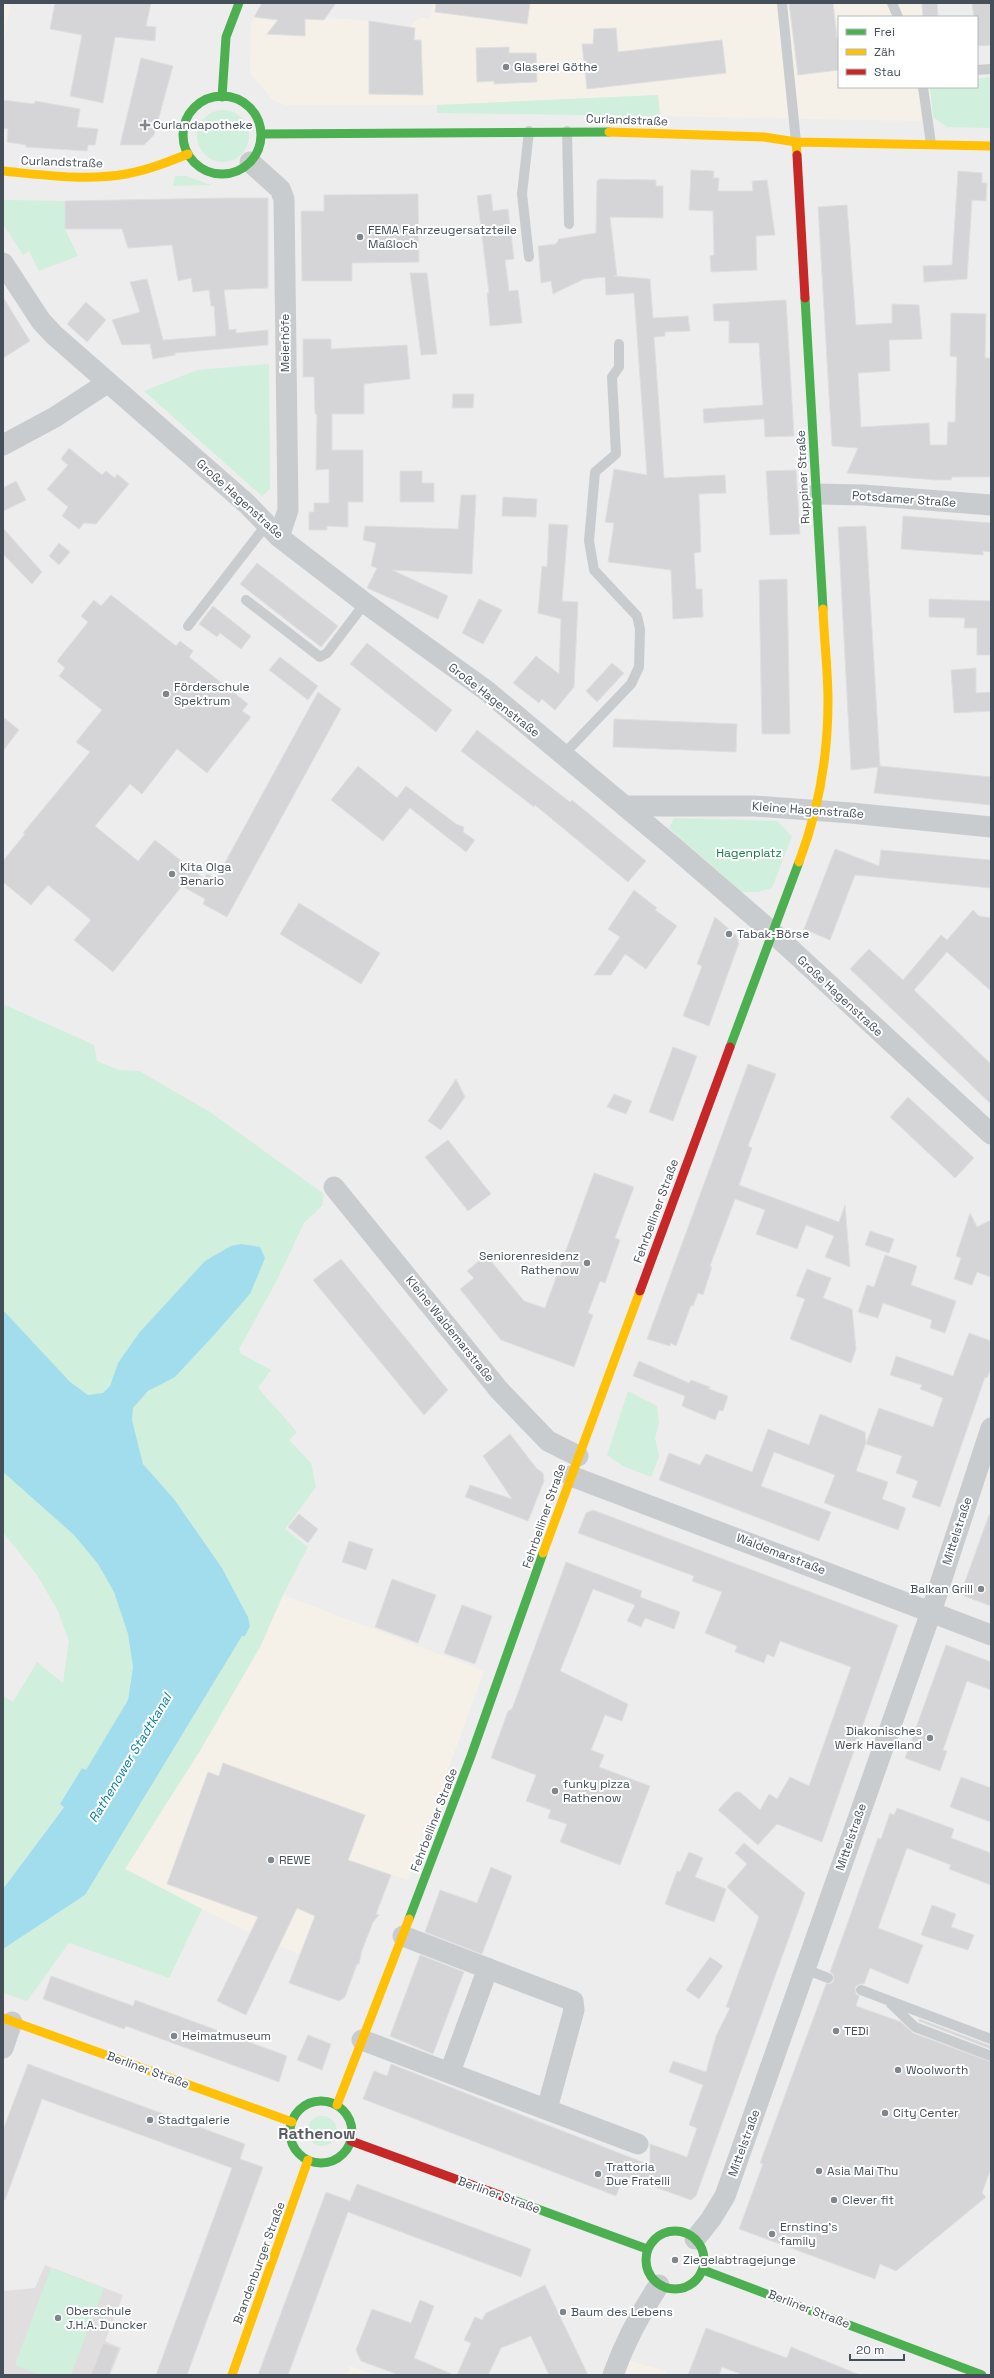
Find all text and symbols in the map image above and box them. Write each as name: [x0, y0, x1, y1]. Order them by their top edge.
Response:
legend: [838, 16, 978, 88]
text: Frei: [874, 24, 895, 40]
text: Zäh: [874, 44, 895, 60]
place label: Glaserei Göthe: [514, 59, 598, 75]
marker: Glaserei Göthe: [501, 62, 511, 72]
text: Stau: [874, 64, 901, 80]
street label: Curlandstraße: [586, 111, 668, 129]
place label: Curlandapotheke: [153, 117, 253, 133]
marker: Curlandapotheke: [140, 120, 150, 130]
street label: Curlandstraße: [21, 153, 103, 171]
place label: FEMA Fahrzeugersatzteile Maßloch: [368, 222, 517, 252]
marker: FEMA Fahrzeugersatzteile Maßloch: [355, 232, 365, 242]
street label: Meierhöfe: [277, 314, 293, 372]
street label: Ruppiner Straße: [793, 430, 813, 524]
street label: Große Hagenstraße: [193, 456, 287, 542]
street label: Potsdamer Straße: [851, 487, 957, 511]
street label: Große Hagenstraße: [445, 659, 543, 741]
place label: Förderschule Spektrum: [174, 679, 250, 709]
marker: Förderschule Spektrum: [161, 689, 171, 699]
street label: Kleine Hagenstraße: [751, 798, 865, 822]
park label: Hagenplatz: [716, 845, 782, 861]
place label: Kita Olga Benario: [180, 859, 231, 889]
marker: Kita Olga Benario: [167, 869, 177, 879]
place label: Tabak-Börse: [737, 926, 809, 942]
marker: Tabak-Börse: [724, 929, 734, 939]
street label: Große Hagenstraße: [794, 952, 886, 1040]
street label: Fehrbelliner Straße: [630, 1157, 682, 1265]
place label: Seniorenresidenz Rathenow: [479, 1248, 579, 1278]
marker: Seniorenresidenz Rathenow: [582, 1258, 592, 1268]
street label: Kleine Waldemarstraße: [402, 1273, 498, 1385]
street label: Fehrbelliner Straße: [519, 1461, 569, 1571]
street label: Mittelstraße: [939, 1495, 975, 1567]
street label: Waldemarstraße: [734, 1530, 828, 1578]
place label: Balkan Grill: [910, 1581, 973, 1597]
marker: Balkan Grill: [976, 1584, 986, 1594]
water label: Rathenower Stadtkanal: [85, 1689, 176, 1826]
place label: Diakonisches Werk Havelland: [835, 1723, 922, 1753]
marker: Diakonisches Werk Havelland: [925, 1733, 935, 1743]
street label: Fehrbelliner Straße: [407, 1766, 461, 1874]
place label: funky pizza Rathenow: [563, 1776, 630, 1806]
marker: funky pizza Rathenow: [550, 1786, 560, 1796]
street label: Mittelstraße: [832, 1801, 870, 1873]
place label: REWE: [279, 1852, 311, 1868]
marker: REWE: [266, 1855, 276, 1865]
place label: TEDi: [844, 2023, 869, 2039]
marker: TEDi: [831, 2026, 841, 2036]
place label: Heimatmuseum: [182, 2028, 271, 2044]
marker: Heimatmuseum: [169, 2031, 179, 2041]
street label: Berliner Straße: [105, 2048, 191, 2092]
place label: Woolworth: [906, 2062, 968, 2078]
marker: Woolworth: [893, 2065, 903, 2075]
place label: City Center: [893, 2105, 959, 2121]
street label: Mittelstraße: [724, 2107, 764, 2179]
marker: City Center: [880, 2108, 890, 2118]
place label: Stadtgalerie: [158, 2112, 230, 2128]
marker: Stadtgalerie: [145, 2115, 155, 2125]
district label: Rathenow: [278, 2123, 356, 2144]
place label: Trattoria Due Fratelli: [606, 2159, 670, 2189]
place label: Asia Mai Thu: [827, 2163, 898, 2179]
marker: Asia Mai Thu: [814, 2166, 824, 2176]
marker: Trattoria Due Fratelli: [593, 2169, 603, 2179]
street label: Berliner Straße: [456, 2173, 542, 2217]
place label: Clever fit: [842, 2192, 894, 2208]
marker: Clever fit: [829, 2195, 839, 2205]
street label: Brandenburger Straße: [229, 2200, 289, 2326]
place label: Ernsting's family: [780, 2219, 838, 2249]
marker: Ernsting's family: [767, 2229, 777, 2239]
place label: Ziegelabtragejunge: [683, 2252, 796, 2268]
marker: Ziegelabtragejunge: [670, 2255, 680, 2265]
street label: Berliner Straße: [766, 2286, 852, 2332]
place label: Oberschule J.H.A. Duncker: [66, 2303, 148, 2333]
place label: Baum des Lebens: [571, 2304, 673, 2320]
marker: Baum des Lebens: [558, 2307, 568, 2317]
marker: Oberschule J.H.A. Duncker: [53, 2313, 63, 2323]
scale bar: [850, 2336, 904, 2362]
text: 20 m: [856, 2342, 884, 2358]

